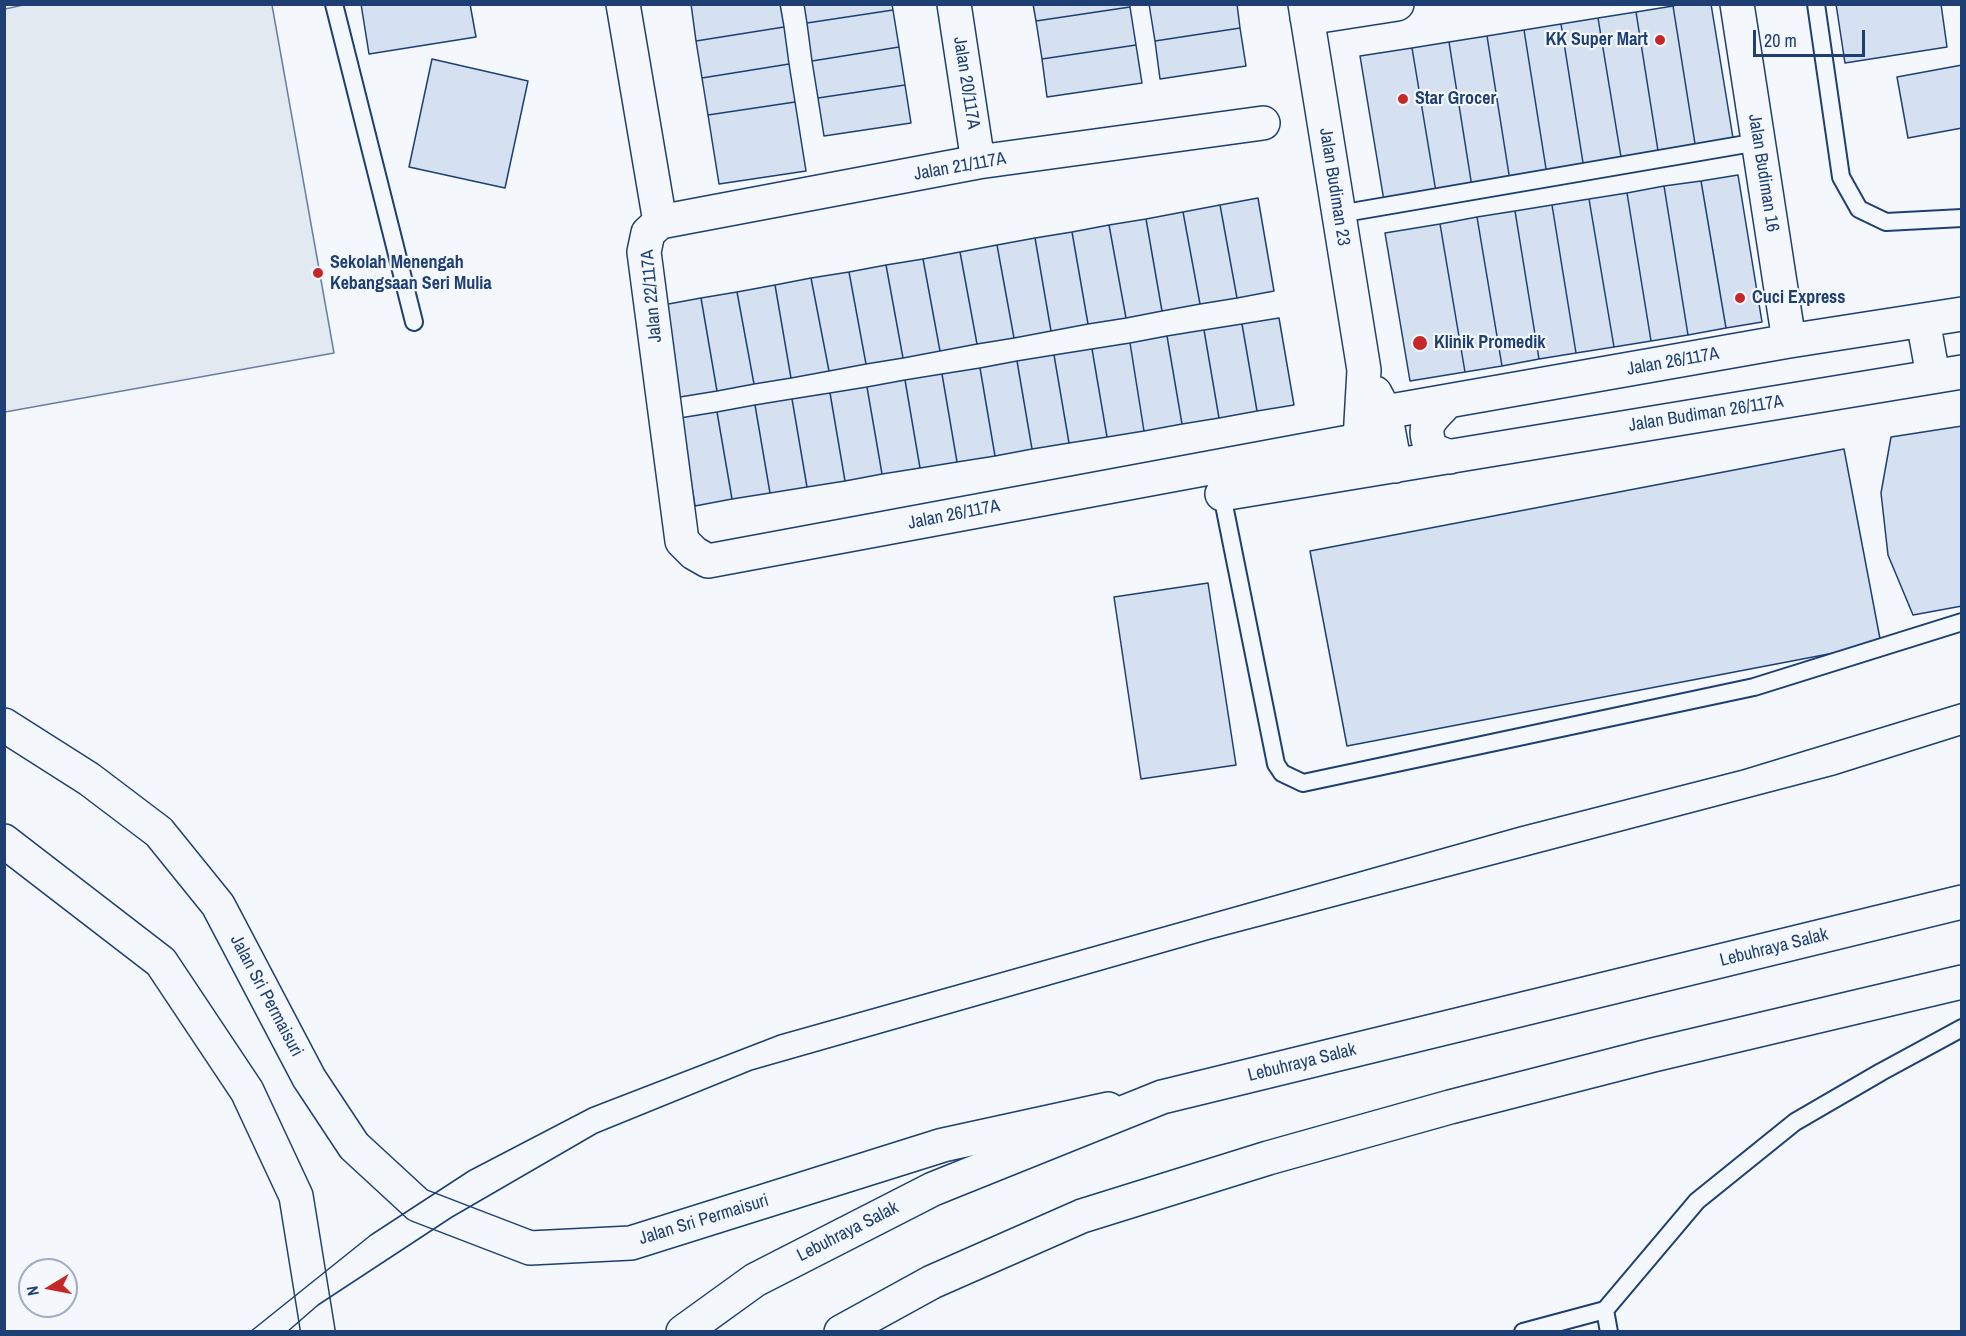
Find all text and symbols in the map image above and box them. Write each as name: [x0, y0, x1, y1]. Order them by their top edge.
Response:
scale bar: [1756, 18, 1868, 56]
text: 20 m: [1764, 28, 1797, 53]
place label: KK Super Mart: [1545, 29, 1648, 51]
marker: KK Super Mart: [1653, 33, 1667, 47]
street label: Jalan 20/117A: [948, 35, 984, 131]
place label: Star Grocer: [1415, 88, 1496, 110]
marker: Star Grocer: [1396, 92, 1410, 106]
street label: Jalan Budiman 16: [1743, 113, 1783, 233]
street label: Jalan Budiman 23: [1314, 127, 1354, 247]
street label: Jalan 21/117A: [912, 148, 1008, 186]
street label: Jalan 22/117A: [637, 249, 667, 343]
place label: Sekolah Menengah Kebangsaan Seri Mulia: [330, 252, 492, 294]
marker: Sekolah Menengah Kebangsaan Seri Mulia: [311, 266, 325, 280]
place label: Cuci Express: [1752, 287, 1846, 309]
marker: Cuci Express: [1733, 291, 1747, 305]
place label: Klinik Promedik: [1434, 332, 1546, 354]
marker: Klinik Promedik: [1411, 334, 1429, 352]
street label: Jalan 26/117A: [1625, 343, 1721, 381]
street label: Jalan Budiman 26/117A: [1627, 391, 1785, 437]
street label: Jalan 26/117A: [906, 495, 1002, 535]
street label: Lebuhraya Salak: [1718, 924, 1830, 972]
street label: Jalan Sri Permaisuri: [225, 932, 307, 1060]
street label: Lebuhraya Salak: [1246, 1039, 1358, 1087]
street label: Jalan Sri Permaisuri: [637, 1190, 771, 1250]
street label: Lebuhraya Salak: [794, 1197, 902, 1267]
north arrow: [18, 1258, 78, 1318]
text: N: [21, 1284, 44, 1297]

